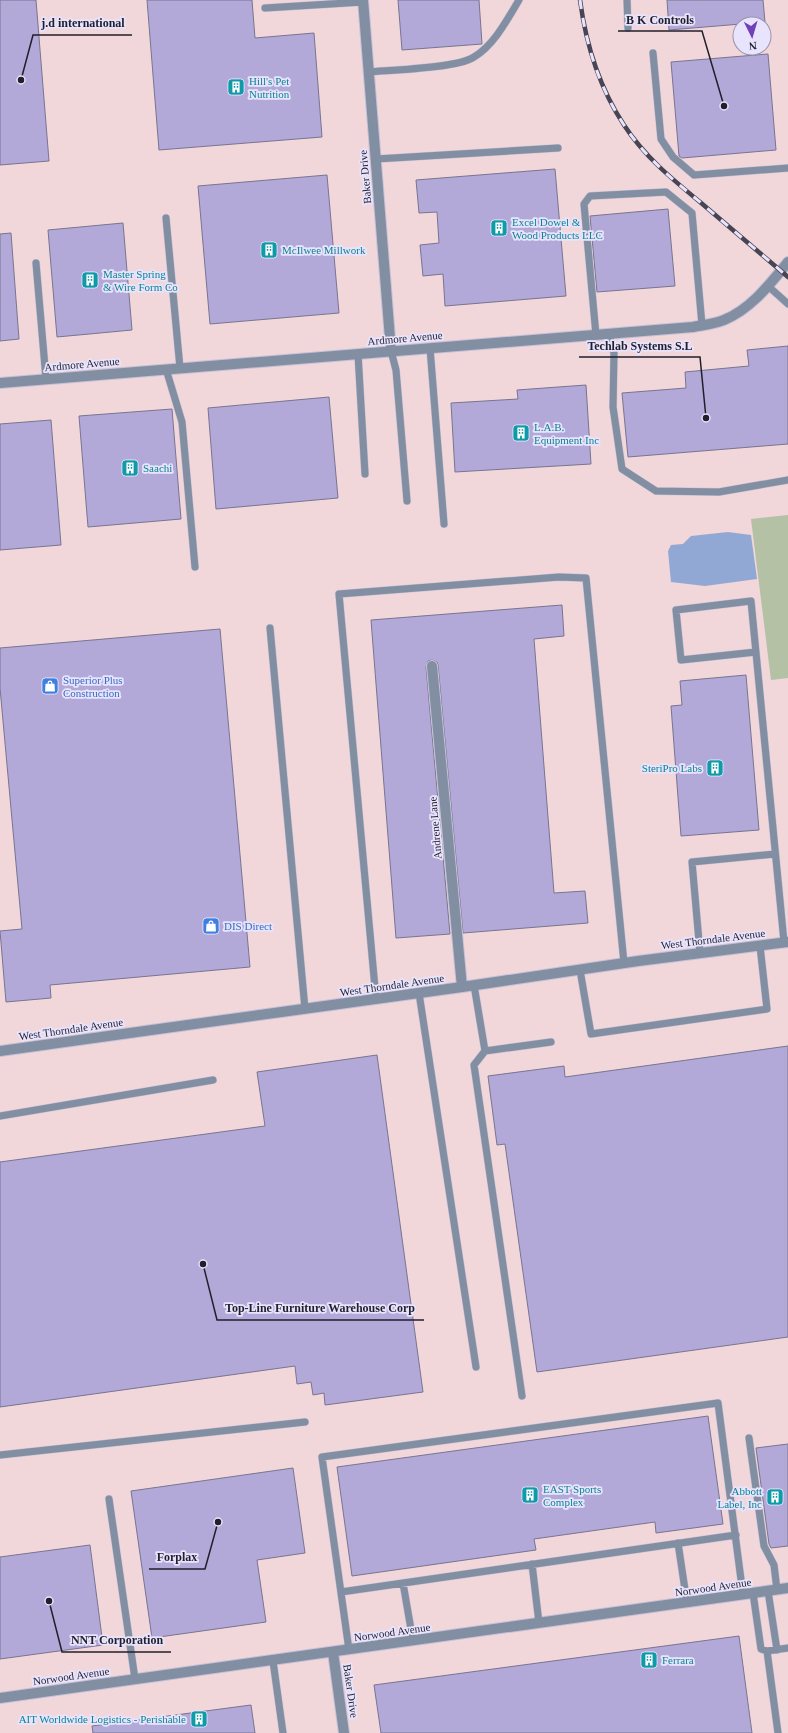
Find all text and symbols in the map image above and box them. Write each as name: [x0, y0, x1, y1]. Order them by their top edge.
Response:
callout: B K Controls: [618, 7, 702, 31]
callout: j.d international: [33, 11, 132, 35]
text: B K Controls: [626, 13, 694, 27]
text: j.d international: [40, 16, 125, 30]
north arrow: [732, 16, 772, 56]
text: N: [748, 40, 757, 52]
place label: Hill's Pet Nutrition: [249, 75, 290, 100]
building icon: Hill's Pet Nutrition: [226, 77, 246, 97]
street label: Baker Drive: [357, 149, 373, 204]
place label: Excel Dowel & Wood Products LLC: [512, 216, 603, 241]
building icon: Excel Dowel & Wood Products LLC: [489, 218, 509, 238]
building icon: McIlwee Millwork: [259, 240, 279, 260]
place label: McIlwee Millwork: [282, 244, 366, 256]
place label: Master Spring & Wire Form Co: [103, 268, 178, 293]
building icon: Master Spring & Wire Form Co: [80, 270, 100, 290]
street label: Ardmore Avenue: [367, 329, 443, 347]
callout: Techlab Systems S.L: [579, 333, 700, 357]
text: Techlab Systems S.L: [587, 339, 693, 353]
street label: Ardmore Avenue: [44, 355, 120, 373]
place label: L.A.B. Equipment Inc: [534, 421, 599, 446]
building icon: L.A.B. Equipment Inc: [511, 423, 531, 443]
building icon: Saachi: [120, 458, 140, 478]
place label: Saachi: [143, 462, 172, 474]
place label: Superior Plus Construction: [63, 674, 123, 699]
shop icon: Superior Plus Construction: [40, 676, 60, 696]
building icon: SteriPro Labs: [705, 758, 725, 778]
place label: SteriPro Labs: [642, 762, 702, 774]
street label: Andrene Lane: [426, 796, 444, 860]
shop icon: DIS Direct: [201, 916, 221, 936]
place label: DIS Direct: [224, 920, 272, 932]
street label: West Thorndale Avenue: [660, 927, 766, 951]
street label: West Thorndale Avenue: [339, 972, 445, 998]
street label: West Thorndale Avenue: [18, 1016, 124, 1042]
callout: Top-Line Furniture Warehouse Corp: [217, 1296, 424, 1320]
text: Top-Line Furniture Warehouse Corp: [225, 1301, 415, 1315]
place label: EAST Sports Complex: [543, 1483, 601, 1508]
building icon: EAST Sports Complex: [520, 1485, 540, 1505]
place label: Abbott Label, Inc: [717, 1485, 762, 1510]
building icon: Abbott Label, Inc: [765, 1487, 785, 1507]
callout: Forplax: [149, 1545, 205, 1569]
text: Forplax: [157, 1550, 197, 1564]
street label: Norwood Avenue: [674, 1576, 752, 1598]
street label: Norwood Avenue: [353, 1621, 431, 1643]
callout: NNT Corporation: [62, 1628, 171, 1652]
text: NNT Corporation: [71, 1633, 163, 1647]
building icon: Ferrara: [639, 1650, 659, 1670]
place label: Ferrara: [662, 1654, 694, 1666]
street label: Baker Drive: [341, 1663, 361, 1719]
street label: Norwood Avenue: [32, 1665, 110, 1687]
building icon: AIT Worldwide Logistics - Perishable: [189, 1709, 209, 1729]
place label: AIT Worldwide Logistics - Perishable: [19, 1713, 186, 1725]

